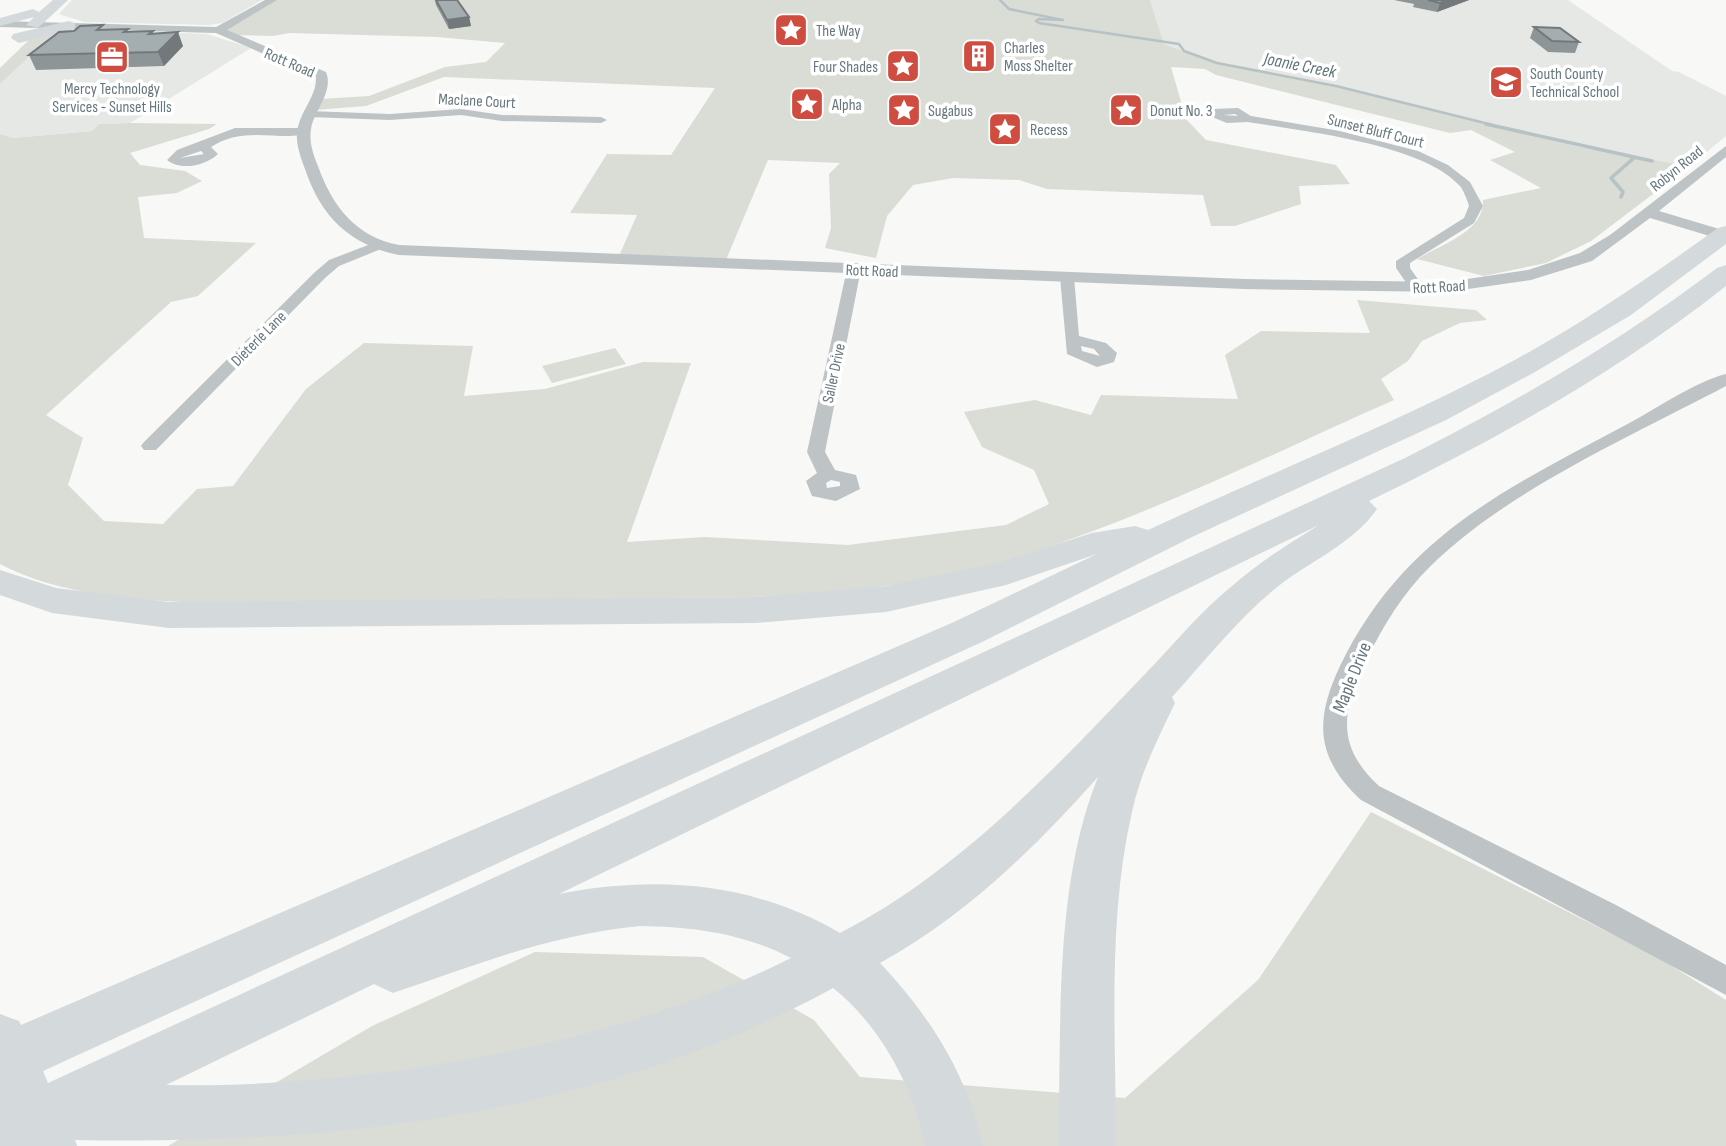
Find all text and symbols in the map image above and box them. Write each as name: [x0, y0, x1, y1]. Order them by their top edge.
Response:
place icon: The Way: [772, 11, 810, 49]
place label: The Way: [816, 22, 860, 41]
building icon: Charles Moss Shelter: [960, 37, 998, 75]
office icon: Mercy Technology Services - Sunset Hills: [93, 38, 131, 76]
place label: Charles Moss Shelter: [1004, 39, 1073, 76]
street label: Rott Road: [261, 44, 317, 82]
place icon: Four Shades: [884, 47, 922, 85]
water label: Joanie Creek: [1261, 48, 1339, 83]
place label: Four Shades: [813, 58, 878, 77]
school or university icon: South County Technical School: [1487, 63, 1525, 101]
place label: South County Technical School: [1530, 65, 1619, 102]
place label: Mercy Technology Services - Sunset Hills: [52, 80, 172, 117]
place icon: Alpha: [788, 85, 826, 123]
street label: Maclane Court: [438, 90, 516, 113]
place icon: Sugabus: [885, 91, 923, 129]
place icon: Donut No. 3: [1107, 91, 1145, 129]
place label: Alpha: [831, 96, 862, 115]
place label: Sugabus: [928, 102, 973, 121]
place label: Donut No. 3: [1150, 102, 1212, 121]
place icon: Recess: [986, 110, 1024, 148]
street label: Sunset Bluff Court: [1325, 110, 1426, 153]
place label: Recess: [1030, 121, 1068, 140]
street label: Robyn Road: [1647, 142, 1707, 196]
street label: Rott Road: [845, 261, 899, 282]
street label: Rott Road: [1412, 277, 1466, 298]
street label: Dieterle Lane: [227, 307, 291, 371]
street label: Saller Drive: [819, 342, 850, 405]
street label: Maple Drive: [1328, 639, 1377, 716]

